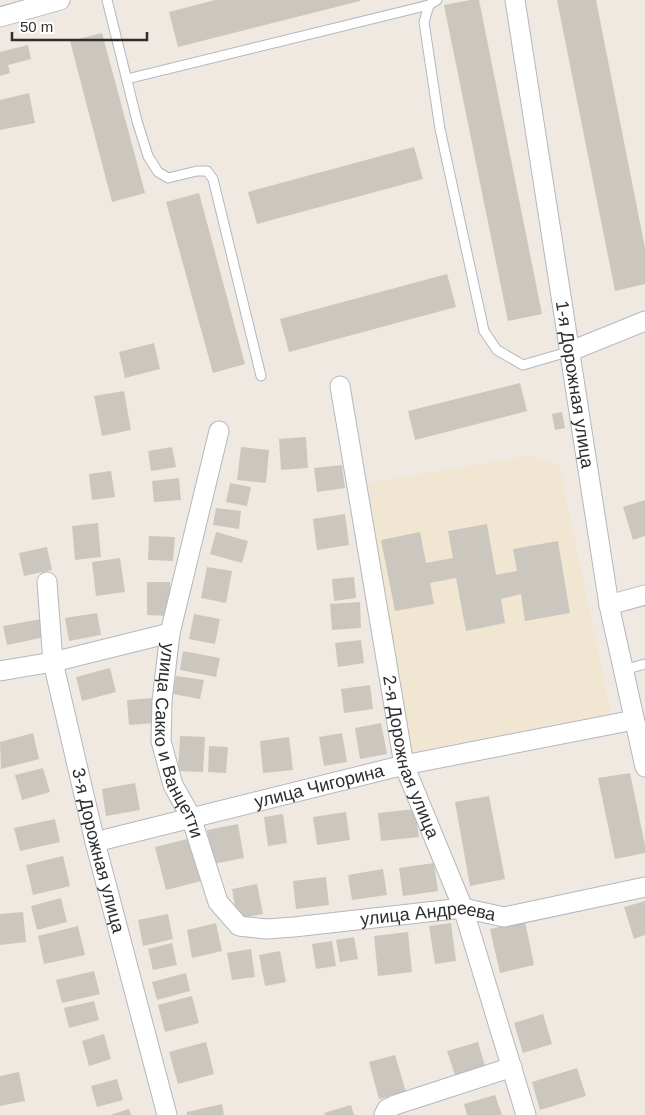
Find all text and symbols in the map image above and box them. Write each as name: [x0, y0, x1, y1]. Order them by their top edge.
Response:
scale bar: [12, 10, 148, 42]
text: 50 m: [20, 18, 53, 35]
street label: 1-я Дорожная улица: [552, 299, 598, 471]
street label: улица Сакко и Ванцетти: [150, 642, 207, 840]
street label: 2-я Дорожная улица: [379, 674, 443, 842]
street label: улица Чигорина: [252, 760, 387, 812]
street label: 3-я Дорожная улица: [68, 766, 129, 936]
street label: улица Андреева: [359, 898, 499, 929]

